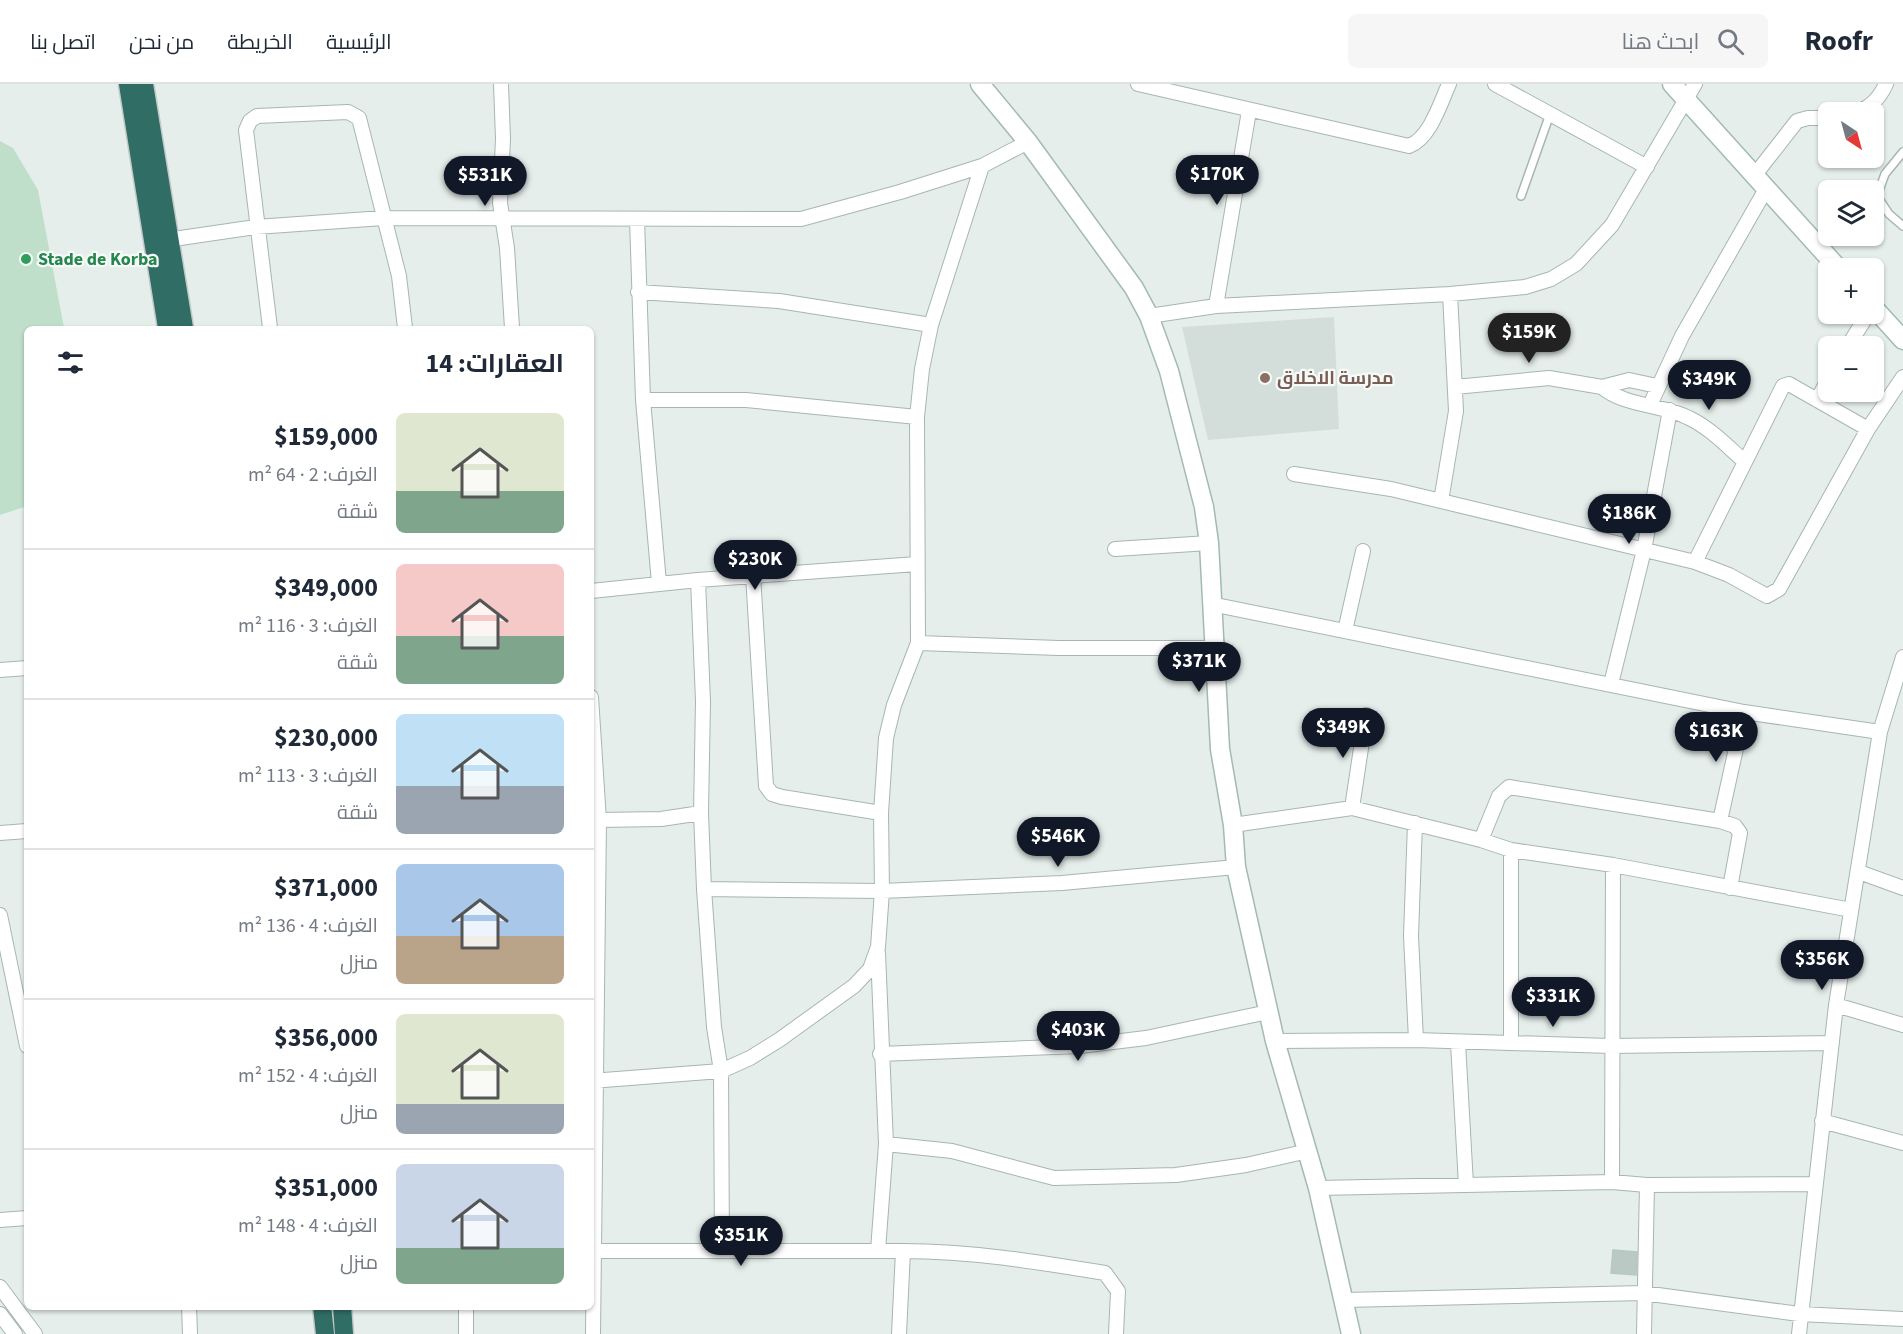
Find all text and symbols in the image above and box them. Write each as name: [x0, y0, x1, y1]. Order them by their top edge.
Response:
search box: [1348, 14, 1768, 68]
text: Roofr: [1804, 21, 1873, 61]
icon: search: [1714, 25, 1747, 58]
text: ابحث هنا: [1622, 26, 1699, 58]
text: اتصل بنا: [30, 27, 96, 57]
text: من نحن: [129, 27, 194, 57]
text: الخريطة: [227, 27, 293, 57]
text: الرئيسية: [326, 27, 392, 57]
north arrow: [1818, 102, 1884, 168]
map controls: [1818, 102, 1884, 402]
pin: $170K: [1175, 155, 1259, 206]
pin: $531K: [443, 156, 527, 207]
text: $170K: [1190, 160, 1244, 188]
text: $531K: [458, 161, 512, 189]
button: layers: [1818, 180, 1884, 246]
place label: Stade de Korba: [38, 247, 158, 272]
marker: Stade de Korba: [19, 252, 33, 266]
button: +: [1818, 258, 1884, 324]
pin: $159K: [1487, 313, 1571, 364]
text: $159K: [1502, 318, 1556, 346]
button: −: [1818, 336, 1884, 402]
text: العقارات: 14: [425, 345, 564, 382]
icon: filters: [54, 346, 87, 379]
pin: $349K: [1667, 360, 1751, 411]
text: $349K: [1682, 365, 1736, 393]
place label: مدرسة الاخلاق: [1277, 366, 1394, 391]
marker: مدرسة الاخلاق: [1258, 371, 1272, 385]
text: $159,000: [274, 418, 378, 455]
icon: home: [444, 437, 516, 509]
text: الغرف: 2 · 64 m²: [248, 461, 378, 489]
pin: $186K: [1587, 494, 1671, 545]
text: شقة: [337, 498, 378, 526]
text: $186K: [1602, 499, 1656, 527]
pin: $230K: [713, 540, 797, 591]
text: $230K: [728, 545, 782, 573]
text: $349,000: [274, 569, 378, 606]
icon: home: [444, 588, 516, 660]
text: الغرف: 3 · 116 m²: [238, 612, 378, 640]
pin: $371K: [1157, 642, 1241, 693]
text: $371K: [1172, 647, 1226, 675]
text: شقة: [337, 649, 378, 677]
pin: $349K: [1301, 708, 1385, 759]
pin: $163K: [1674, 712, 1758, 763]
text: $349K: [1316, 713, 1370, 741]
text: $163K: [1689, 717, 1743, 745]
text: $230,000: [274, 719, 378, 756]
icon: home: [444, 738, 516, 810]
text: الغرف: 3 · 113 m²: [238, 762, 378, 790]
text: شقة: [337, 799, 378, 827]
pin: $546K: [1016, 817, 1100, 868]
text: $546K: [1031, 822, 1085, 850]
text: $371,000: [274, 869, 378, 906]
icon: home: [444, 888, 516, 960]
text: الغرف: 4 · 136 m²: [238, 912, 378, 940]
pin: $356K: [1780, 940, 1864, 991]
text: $356K: [1795, 945, 1849, 973]
text: منزل: [340, 949, 378, 977]
pin: $331K: [1511, 977, 1595, 1028]
text: $331K: [1526, 982, 1580, 1010]
pin: $403K: [1036, 1011, 1120, 1062]
text: $403K: [1051, 1016, 1105, 1044]
text: $356,000: [274, 1019, 378, 1056]
icon: home: [444, 1038, 516, 1110]
text: الغرف: 4 · 152 m²: [238, 1062, 378, 1090]
text: منزل: [340, 1099, 378, 1127]
text: $351,000: [274, 1169, 378, 1206]
icon: home: [444, 1188, 516, 1260]
text: الغرف: 4 · 148 m²: [238, 1212, 378, 1240]
pin: $351K: [699, 1216, 783, 1267]
text: $351K: [714, 1221, 768, 1249]
text: منزل: [340, 1249, 378, 1277]

